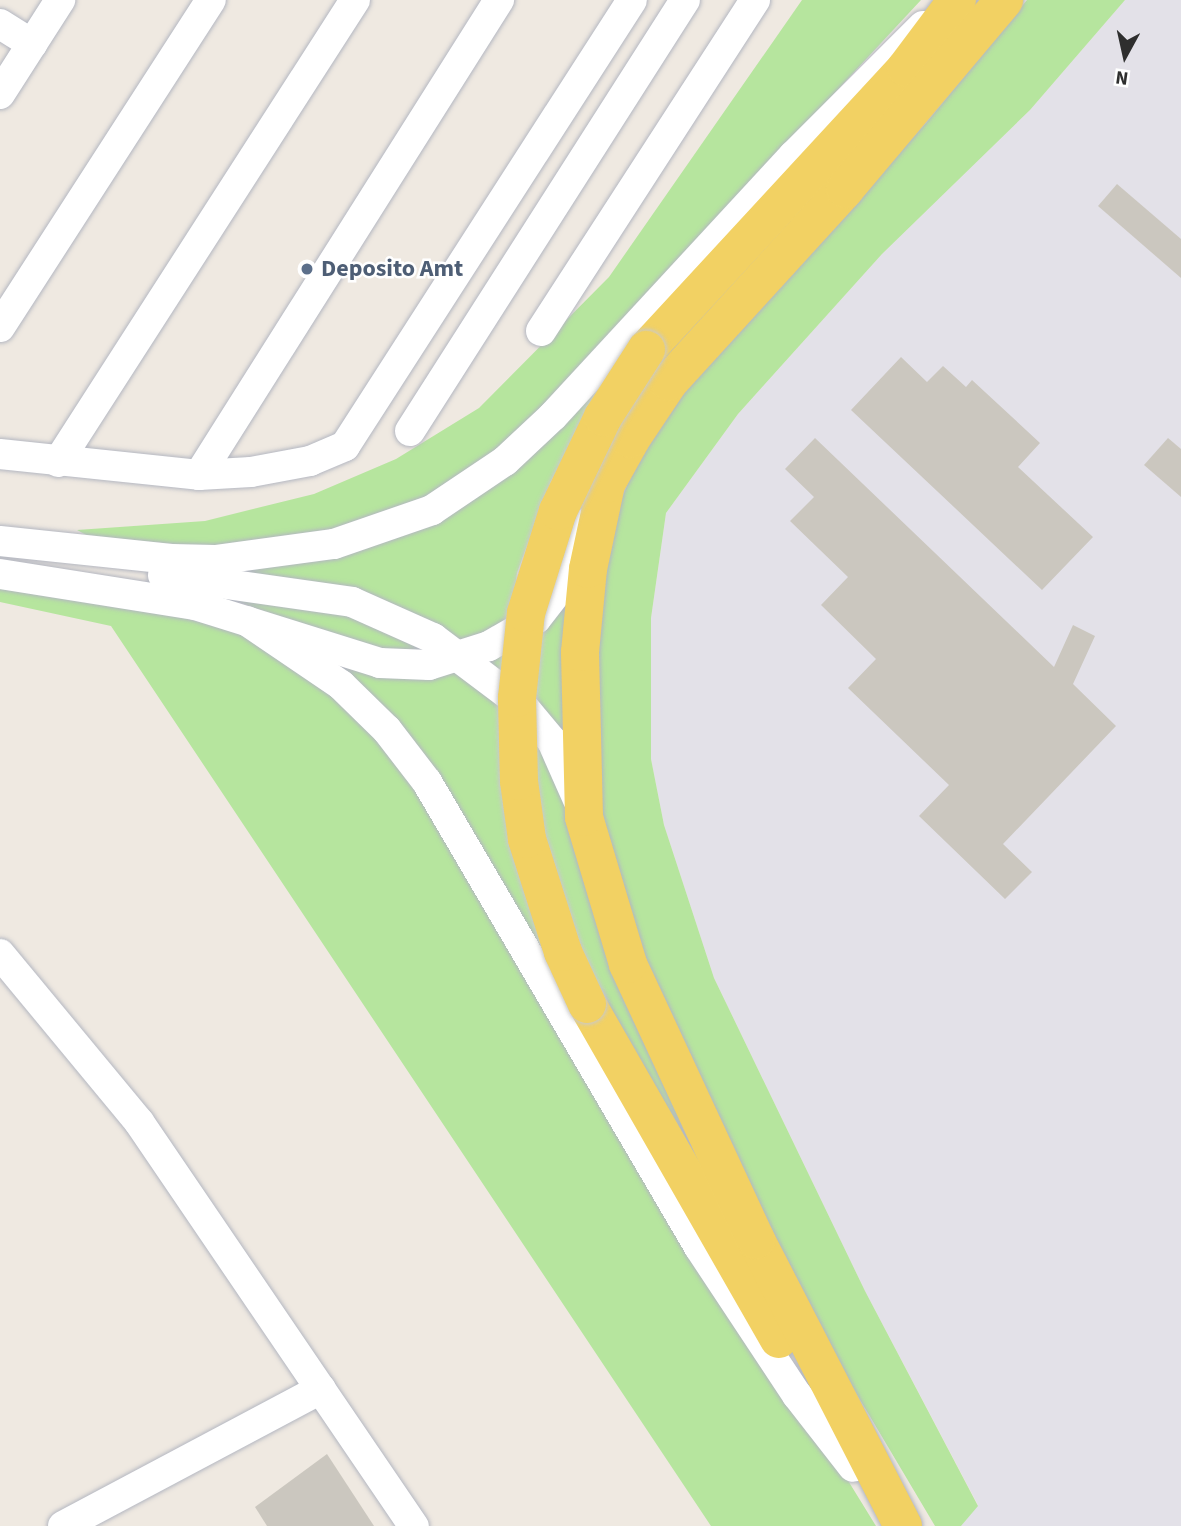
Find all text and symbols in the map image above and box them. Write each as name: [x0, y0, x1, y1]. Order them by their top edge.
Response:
north arrow: [1090, 21, 1160, 91]
text: N: [1114, 63, 1130, 92]
place label: Deposito Amt: [321, 255, 463, 283]
marker: Deposito Amt: [299, 261, 315, 277]

